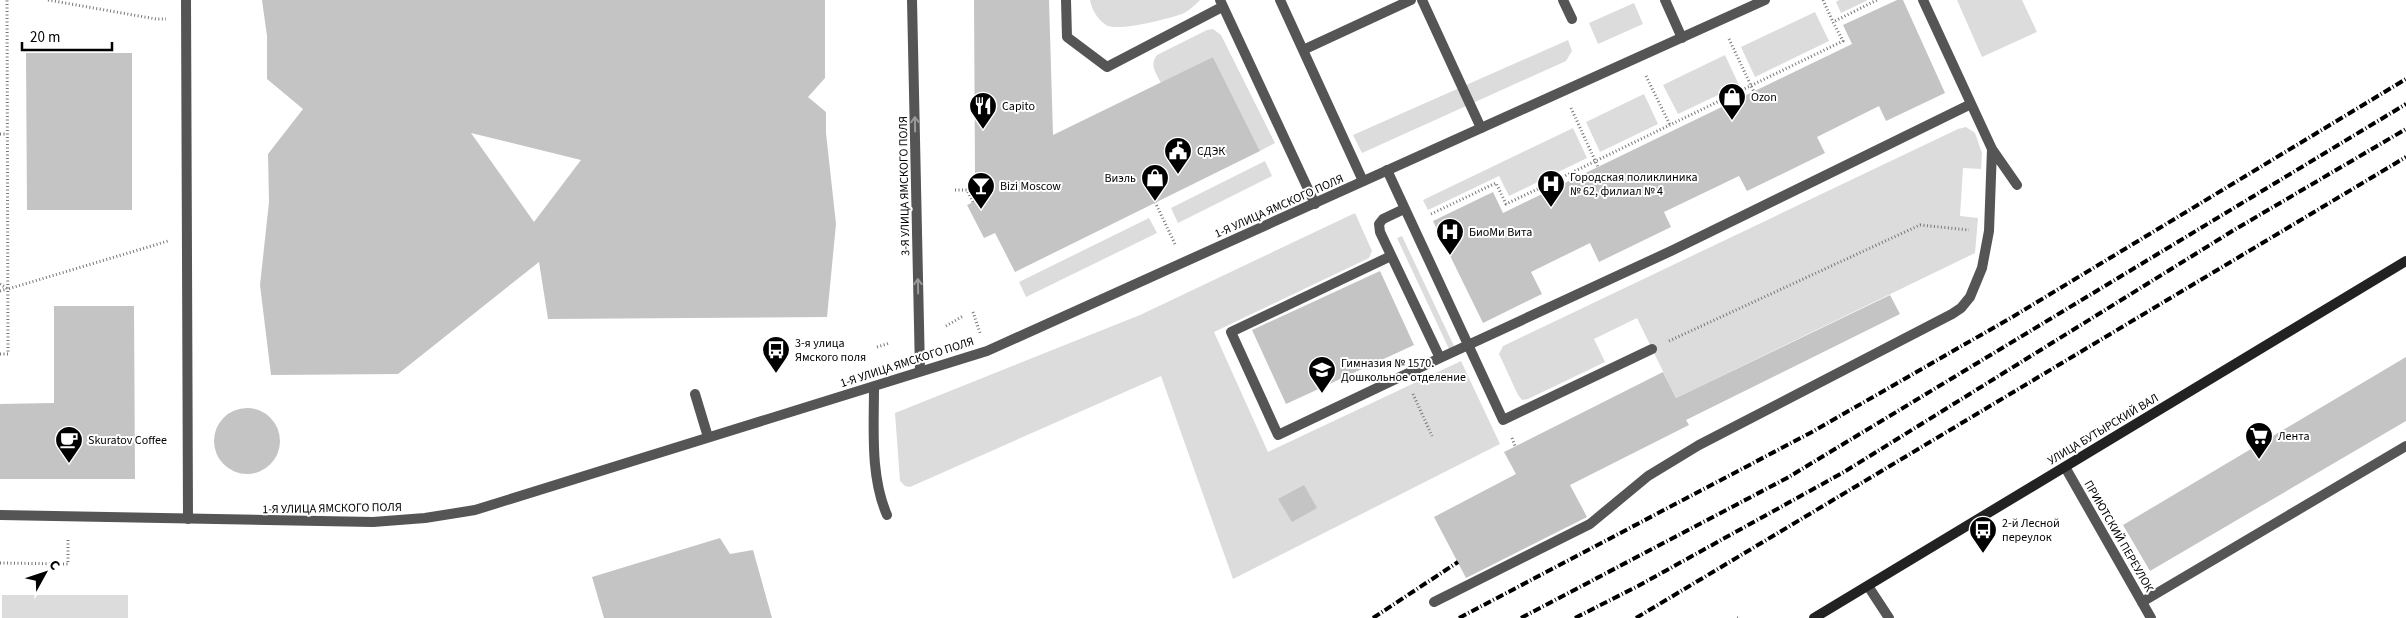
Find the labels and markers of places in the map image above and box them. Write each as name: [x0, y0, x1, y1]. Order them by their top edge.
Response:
shop icon: Ozon: [1717, 82, 1747, 121]
place label: Ozon: [1751, 89, 1777, 106]
restaurant icon: Capito: [968, 91, 998, 130]
place label: Capito: [1002, 98, 1035, 115]
public building icon: СДЭК: [1163, 136, 1193, 175]
place label: СДЭК: [1197, 143, 1225, 160]
shop icon: Виэль: [1140, 163, 1170, 202]
hospital icon: Городская поликлиника № 62, филиал № 4: [1536, 169, 1566, 208]
place label: Городская поликлиника № 62, филиал № 4: [1570, 169, 1697, 200]
place label: Виэль: [1104, 170, 1136, 187]
bar icon: Bizi Moscow: [966, 171, 996, 210]
place label: Bizi Moscow: [1000, 178, 1061, 195]
hospital icon: БиоМи Вита: [1435, 217, 1465, 256]
place label: БиоМи Вита: [1469, 224, 1532, 241]
bus stop icon: 3-я улица Ямского поля: [761, 335, 791, 374]
place label: 3-я улица Ямского поля: [795, 335, 866, 366]
school or university icon: Гимназия № 1570. Дошкольное отделение: [1307, 355, 1337, 394]
place label: Гимназия № 1570. Дошкольное отделение: [1341, 355, 1466, 386]
supermarket icon: Лента: [2244, 421, 2274, 460]
cafe icon: Skuratov Coffee: [54, 425, 84, 464]
place label: Лента: [2278, 428, 2310, 445]
place label: Skuratov Coffee: [88, 432, 167, 449]
bus stop icon: 2-й Лесной переулок: [1968, 515, 1998, 554]
place label: 2-й Лесной переулок: [2002, 515, 2060, 546]

